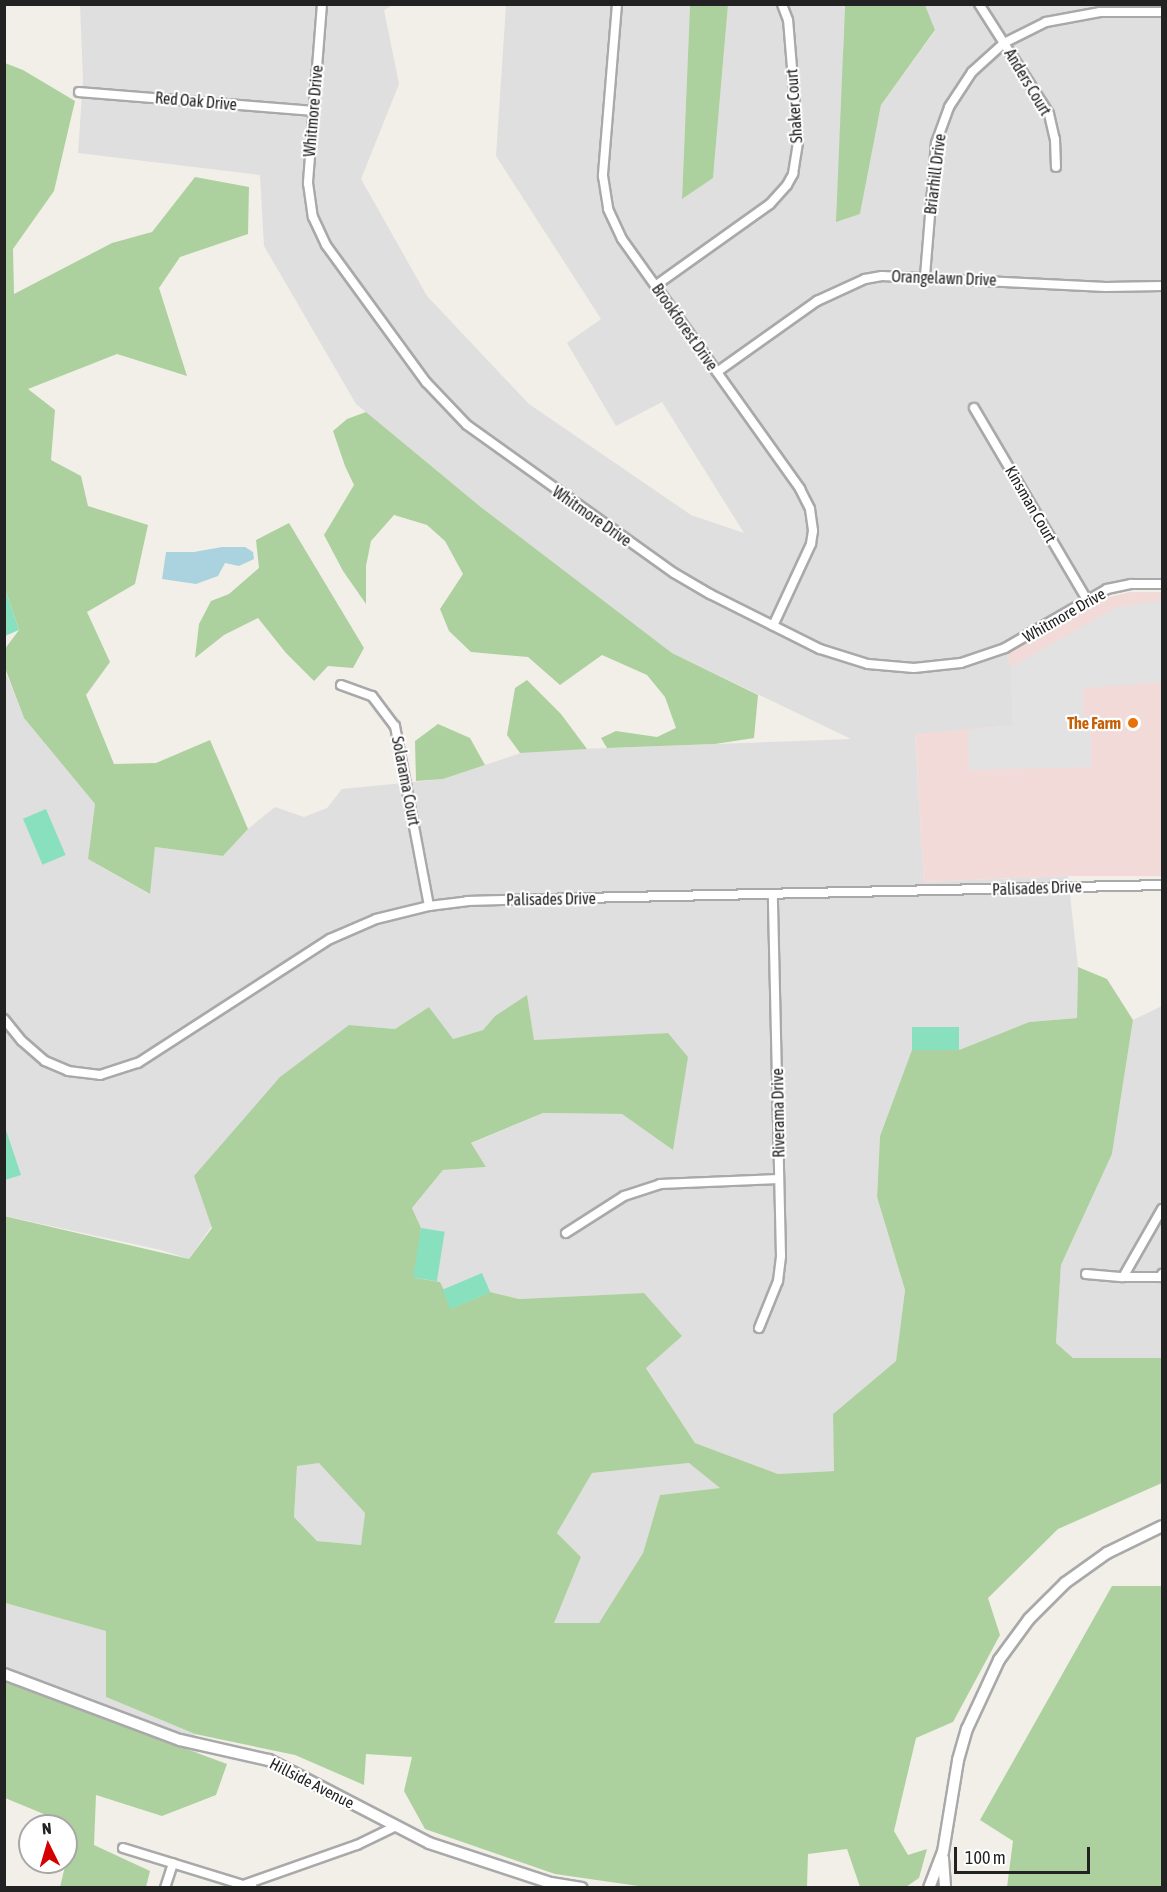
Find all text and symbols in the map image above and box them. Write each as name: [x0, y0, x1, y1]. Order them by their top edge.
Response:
street label: Anders Court: [1001, 45, 1055, 119]
street label: Whitmore Drive: [299, 64, 327, 158]
street label: Shaker Court: [782, 68, 806, 144]
street label: Red Oak Drive: [154, 88, 238, 114]
street label: Briarhill Drive: [921, 132, 949, 216]
street label: Orangelawn Drive: [891, 267, 997, 289]
street label: Brookforest Drive: [648, 280, 722, 374]
street label: Kinsman Court: [1001, 462, 1061, 546]
street label: Whitmore Drive: [549, 482, 635, 550]
street label: Whitmore Drive: [1019, 584, 1109, 646]
place label: The Farm: [1067, 713, 1121, 733]
marker: The Farm: [1126, 716, 1140, 730]
street label: Solarama Court: [388, 735, 424, 827]
street label: Palisades Drive: [992, 877, 1082, 899]
street label: Palisades Drive: [506, 889, 596, 909]
street label: Riverama Drive: [768, 1068, 788, 1158]
street label: Hillside Avenue: [267, 1754, 357, 1812]
north arrow: [18, 1814, 78, 1874]
text: N: [41, 1819, 52, 1837]
scale bar: [957, 1835, 1094, 1873]
text: 100 m: [965, 1847, 1006, 1868]

